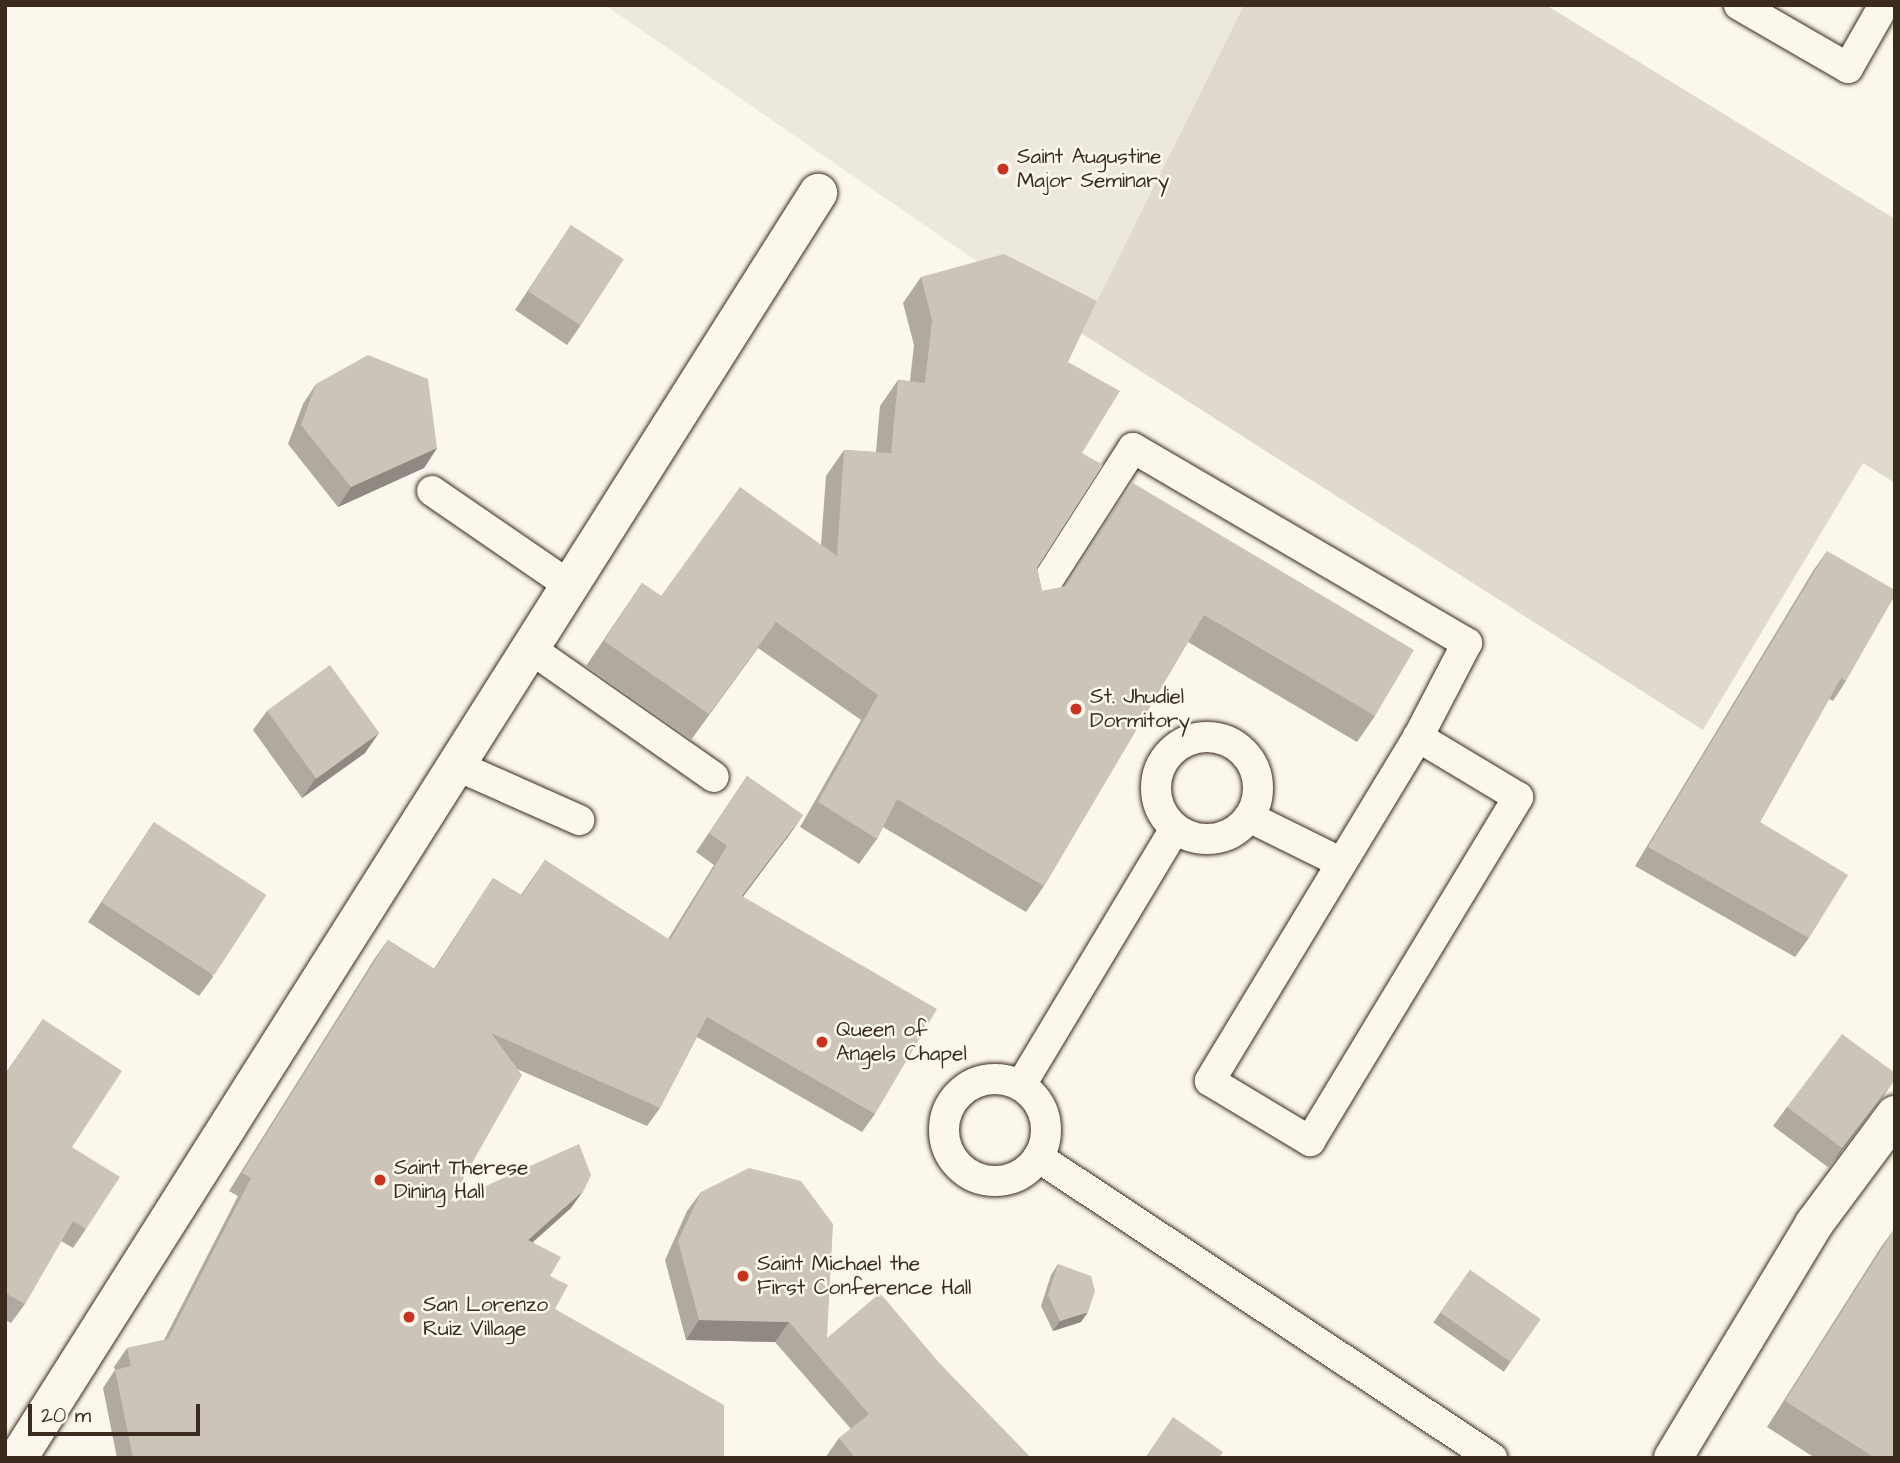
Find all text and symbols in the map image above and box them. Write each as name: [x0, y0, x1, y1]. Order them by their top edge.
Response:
place label: Saint Augustine Major Seminary: [1017, 144, 1169, 194]
marker: Saint Augustine Major Seminary: [995, 161, 1011, 177]
place label: St. Jhudiel Dormitory: [1090, 684, 1190, 734]
marker: St. Jhudiel Dormitory: [1068, 701, 1084, 717]
place label: Queen of Angels Chapel: [836, 1017, 967, 1067]
marker: Queen of Angels Chapel: [814, 1034, 830, 1050]
place label: Saint Therese Dining Hall: [394, 1155, 528, 1205]
marker: Saint Therese Dining Hall: [372, 1172, 388, 1188]
place label: Saint Michael the First Conference Hall: [757, 1251, 971, 1301]
marker: Saint Michael the First Conference Hall: [735, 1268, 751, 1284]
place label: San Lorenzo Ruiz Village: [423, 1292, 548, 1342]
marker: San Lorenzo Ruiz Village: [401, 1309, 417, 1325]
scale bar: [32, 1390, 203, 1434]
text: 20 m: [41, 1401, 91, 1430]

